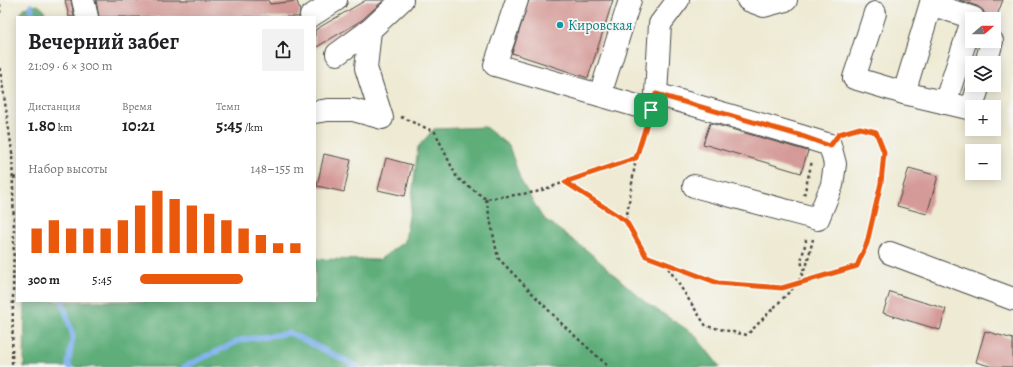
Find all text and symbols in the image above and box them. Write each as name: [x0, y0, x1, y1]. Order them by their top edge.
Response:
north arrow: [965, 12, 1001, 48]
map controls: [965, 12, 1001, 180]
place label: Кировская: [568, 16, 633, 35]
marker: Кировская: [555, 20, 565, 30]
text: Вечерний забег: [28, 27, 179, 57]
button: share: [262, 29, 304, 71]
button: layers: [965, 56, 1001, 92]
text: 21:09 · 6 × 300 m: [28, 57, 113, 74]
pin: [634, 93, 668, 127]
text: Дистанция: [28, 99, 80, 114]
text: Время: [122, 99, 152, 114]
text: Темп: [216, 99, 240, 114]
icon: arrive: [640, 99, 662, 121]
button: +: [965, 100, 1001, 136]
text: 1.80: [28, 114, 55, 137]
text: 10:21: [122, 114, 155, 137]
text: 5:45: [216, 114, 243, 137]
text: km: [55, 120, 72, 135]
text: /km: [243, 120, 263, 135]
button: −: [965, 144, 1001, 180]
text: Набор высоты: [28, 160, 108, 177]
text: 148–155 m: [250, 160, 304, 177]
text: 300 m: [28, 271, 60, 288]
text: 5:45: [92, 271, 112, 288]

